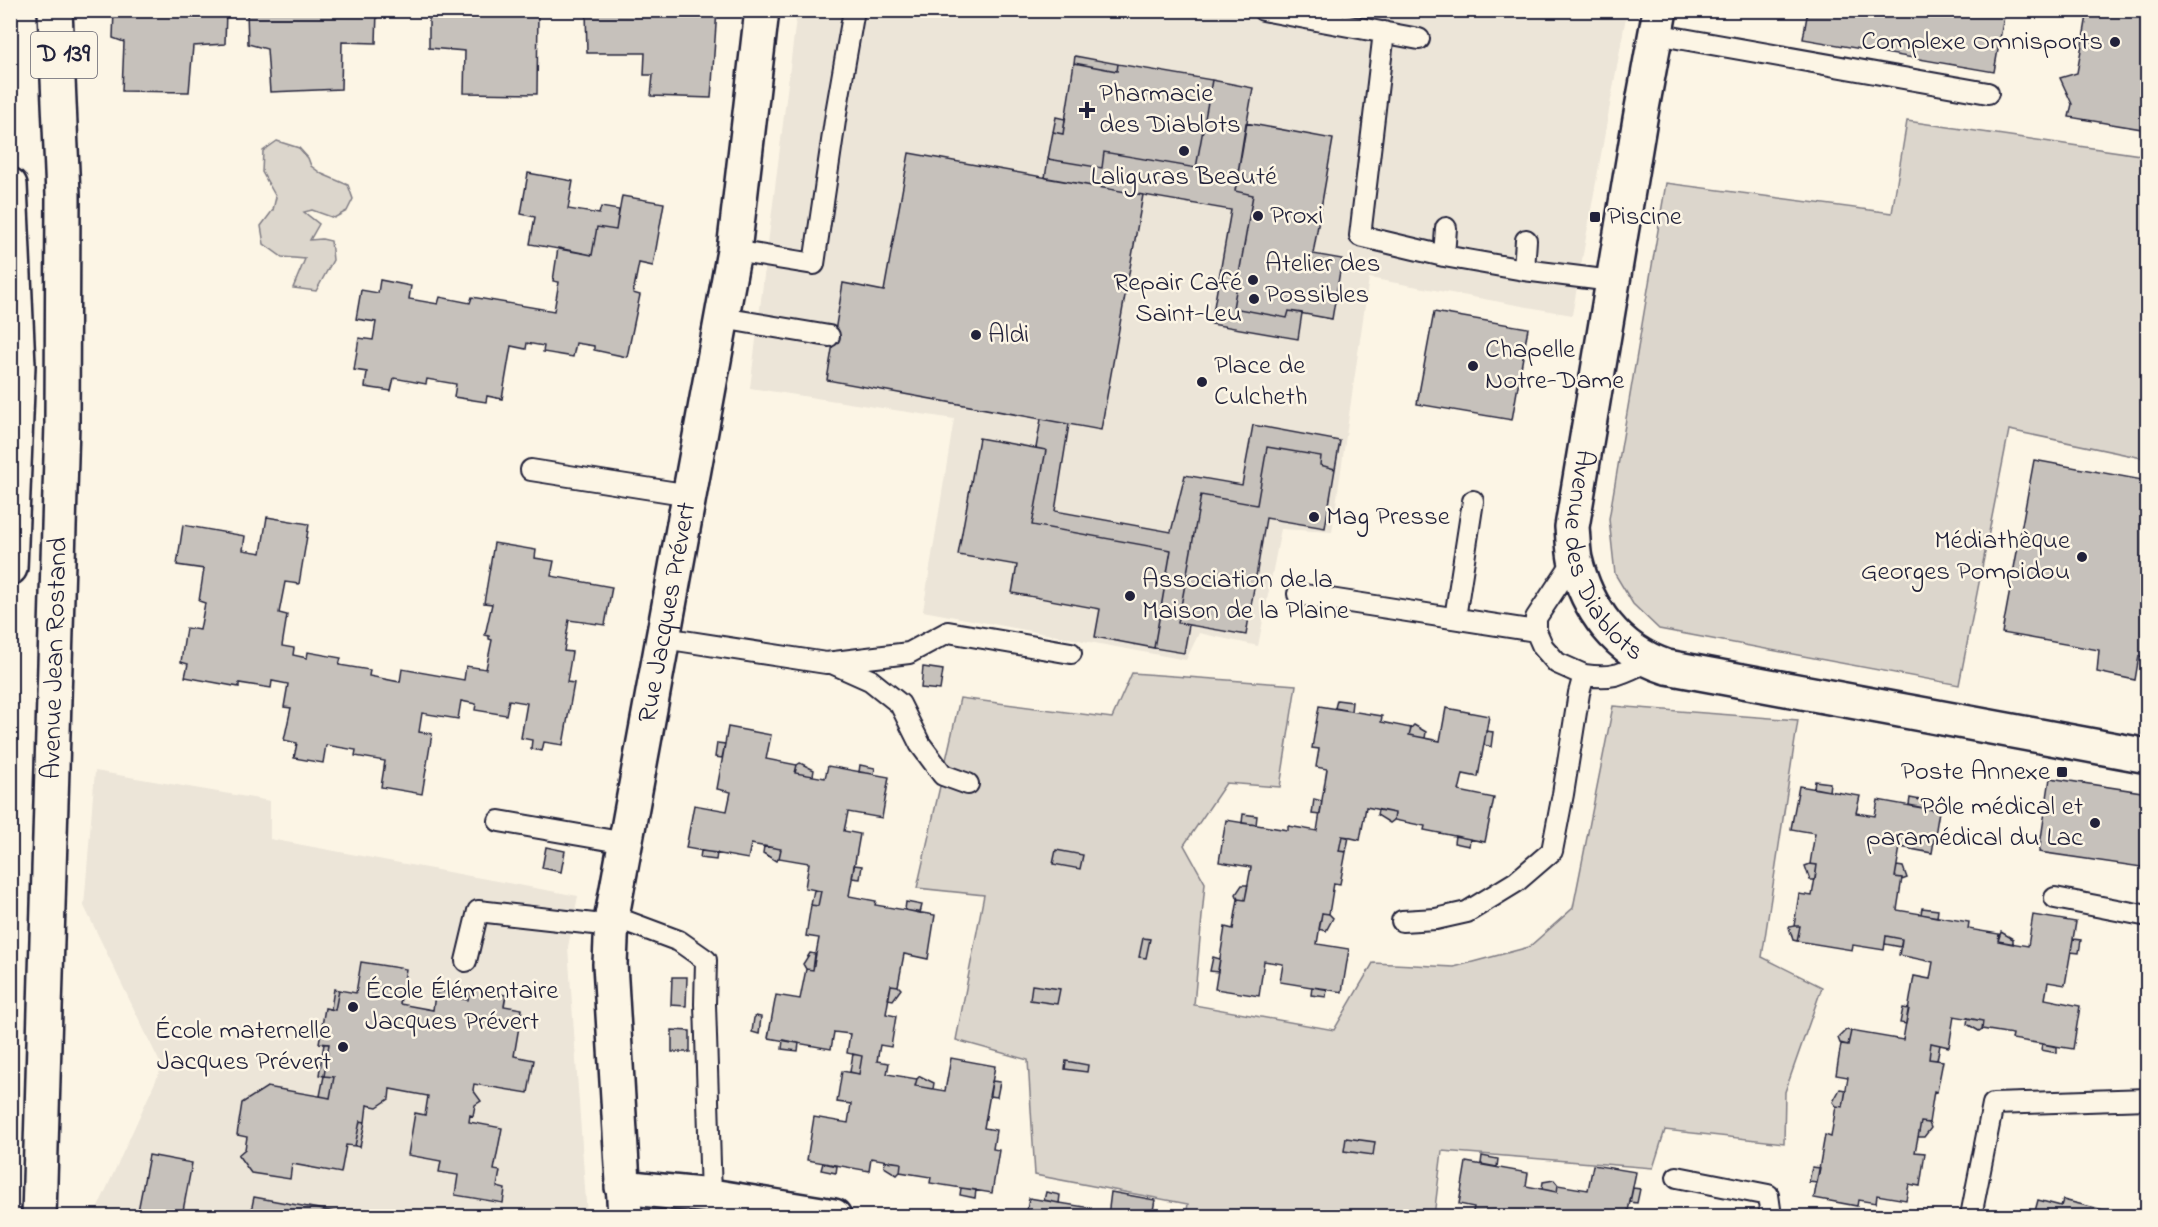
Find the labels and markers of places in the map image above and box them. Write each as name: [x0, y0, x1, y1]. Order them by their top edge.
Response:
place label: Complexe Omnisports: [1861, 23, 2103, 62]
marker: Complexe Omnisports: [2108, 35, 2122, 49]
place label: Pharmacie des Diablots: [1099, 75, 1241, 145]
marker: Pharmacie des Diablots: [1080, 103, 1094, 117]
marker: Laliguras Beauté: [1177, 144, 1191, 158]
place label: Laliguras Beauté: [1091, 158, 1278, 197]
place label: Proxi: [1270, 197, 1323, 236]
place label: Piscine: [1607, 198, 1683, 237]
marker: Proxi: [1251, 209, 1265, 223]
marker: Piscine: [1588, 210, 1602, 224]
place label: Atelier des Possibles: [1265, 245, 1380, 315]
place label: Repair Café Saint-Leu: [1113, 264, 1243, 334]
marker: Atelier des Possibles: [1246, 273, 1260, 287]
marker: Repair Café Saint-Leu: [1247, 292, 1261, 306]
place label: Aldi: [988, 316, 1029, 355]
marker: Aldi: [969, 328, 983, 342]
place label: Chapelle Notre-Dame: [1485, 331, 1625, 401]
place label: Place de Culcheth: [1214, 347, 1308, 417]
marker: Chapelle Notre-Dame: [1466, 359, 1480, 373]
marker: Place de Culcheth: [1195, 375, 1209, 389]
place label: Mag Presse: [1326, 498, 1451, 537]
marker: Mag Presse: [1307, 510, 1321, 524]
place label: Médiathèque Georges Pompidou: [1861, 522, 2071, 592]
marker: Médiathèque Georges Pompidou: [2075, 550, 2089, 564]
place label: Association de la Maison de la Plaine: [1142, 561, 1350, 631]
marker: Association de la Maison de la Plaine: [1123, 589, 1137, 603]
place label: Poste Annexe: [1901, 753, 2051, 792]
marker: Poste Annexe: [2055, 765, 2069, 779]
place label: Pôle médical et paramédical du Lac: [1866, 788, 2083, 858]
marker: Pôle médical et paramédical du Lac: [2088, 816, 2102, 830]
place label: École Élémentaire Jacques Prévert: [365, 972, 559, 1042]
marker: École Élémentaire Jacques Prévert: [346, 1000, 360, 1014]
place label: École maternelle Jacques Prévert: [154, 1012, 332, 1082]
marker: École maternelle Jacques Prévert: [336, 1040, 350, 1054]

